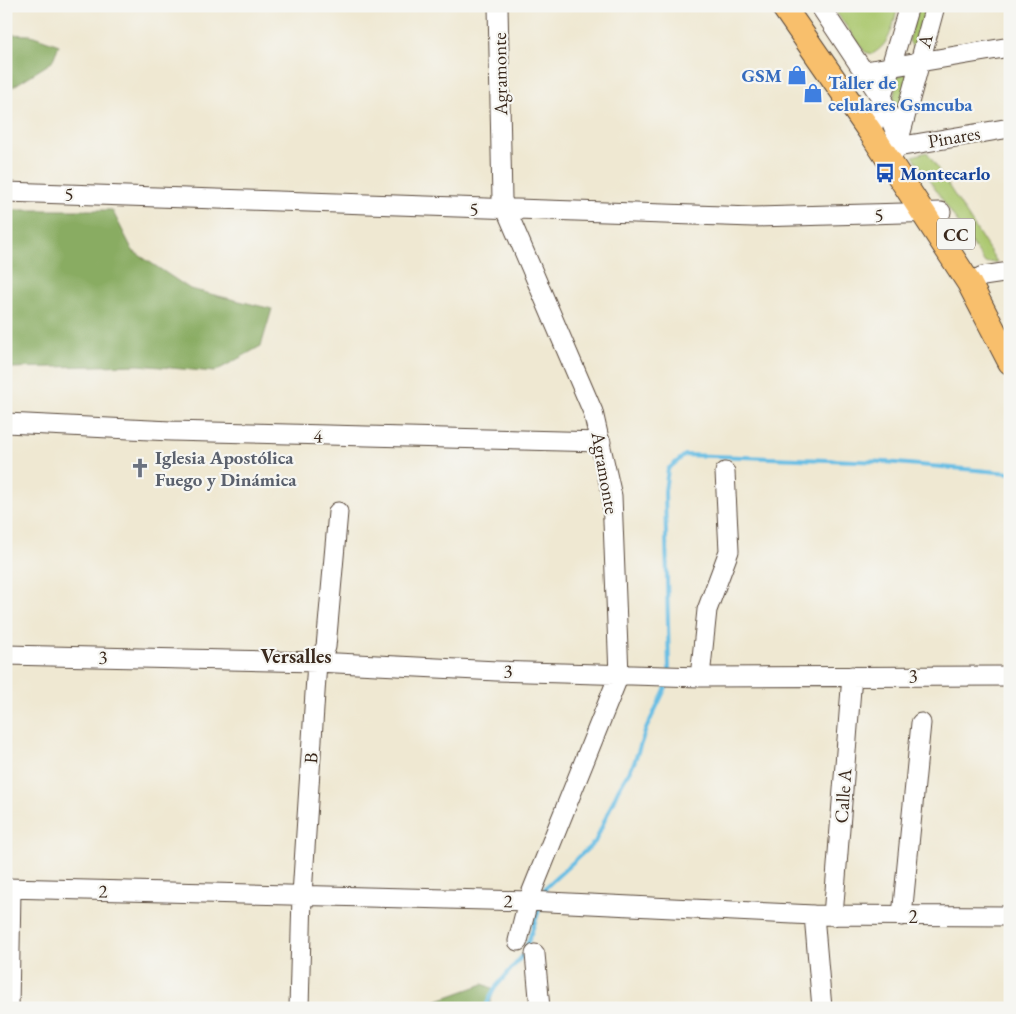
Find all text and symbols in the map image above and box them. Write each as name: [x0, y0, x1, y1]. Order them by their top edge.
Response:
street label: A: [911, 31, 939, 52]
street label: Agramonte: [487, 32, 513, 117]
place label: GSM: [742, 63, 782, 88]
shop icon: GSM: [786, 64, 808, 86]
place label: Taller de celulares Gsmcuba: [828, 70, 973, 117]
shop icon: Taller de celulares Gsmcuba: [802, 82, 824, 104]
street label: Pinares: [926, 120, 982, 154]
place label: Montecarlo: [900, 161, 991, 186]
bus stop icon: Montecarlo: [874, 162, 896, 184]
street label: 5: [64, 181, 74, 207]
street label: 5: [469, 196, 479, 222]
street label: 5: [874, 202, 884, 228]
road number: CC: [937, 218, 975, 250]
street label: 4: [313, 423, 324, 449]
street label: Agramonte: [585, 429, 625, 516]
place label: Iglesia Apostólica Fuego y Dinámica: [155, 445, 297, 492]
church icon: Iglesia Apostólica Fuego y Dinámica: [129, 457, 151, 479]
district label: Versalles: [261, 643, 331, 669]
street label: 3: [98, 644, 108, 670]
street label: 3: [503, 658, 513, 684]
street label: 3: [908, 664, 918, 689]
street label: B: [298, 752, 324, 764]
street label: Calle A: [829, 767, 857, 824]
street label: 2: [98, 878, 108, 904]
street label: 2: [503, 888, 513, 914]
street label: 2: [908, 904, 918, 929]

